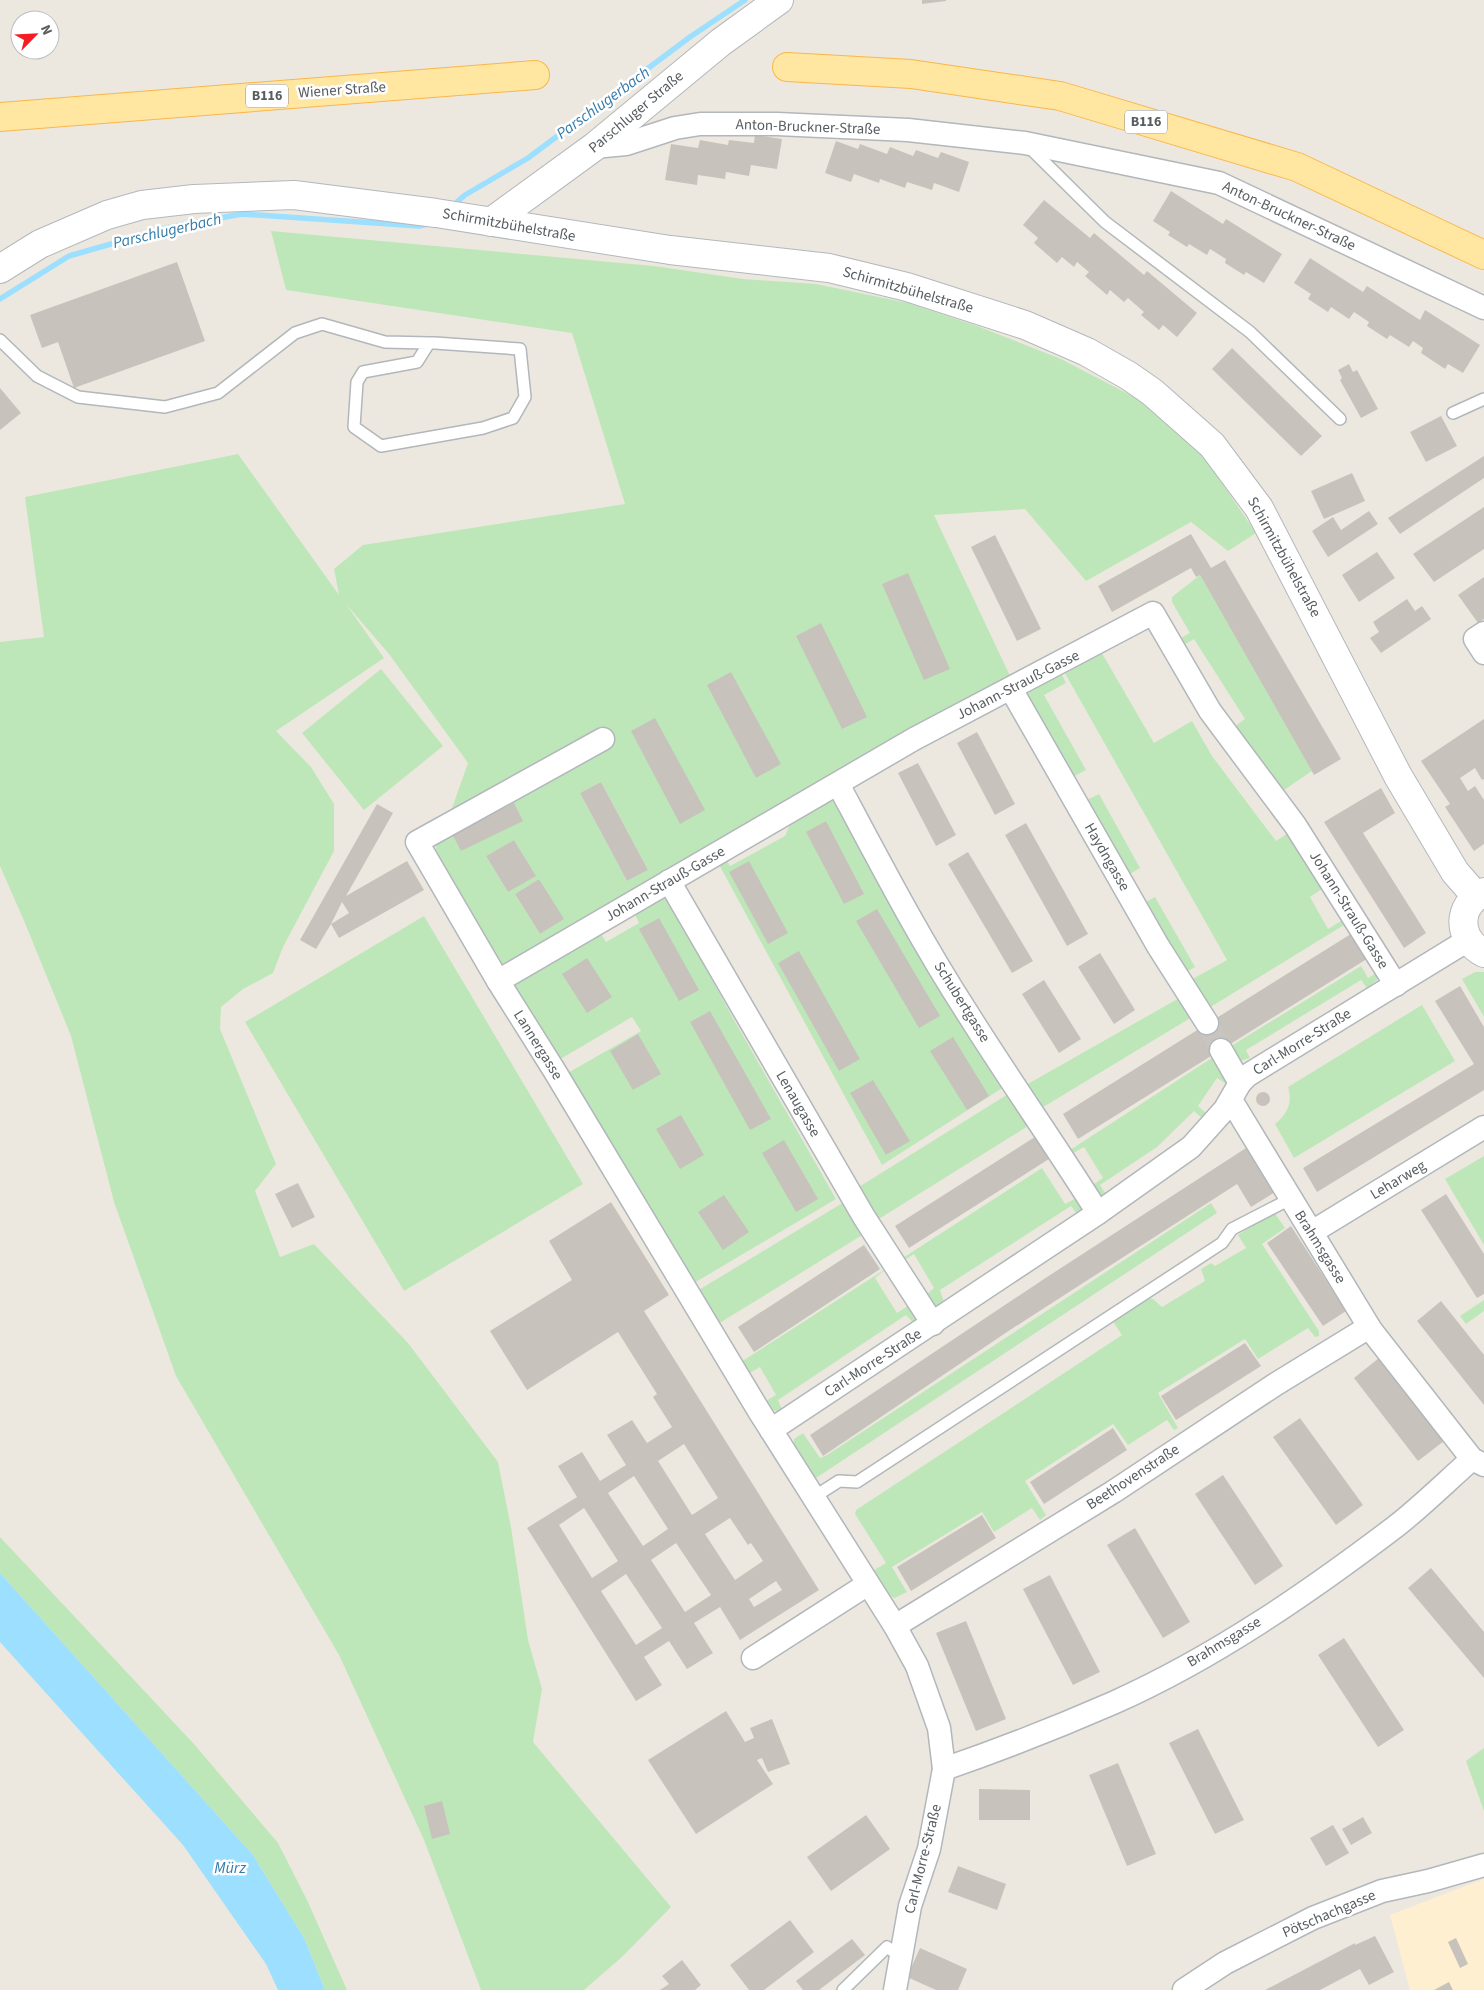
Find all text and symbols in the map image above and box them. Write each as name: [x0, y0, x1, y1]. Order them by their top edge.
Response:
north arrow: [10, 10, 60, 60]
text: N: [35, 22, 57, 38]
water label: Parschlugerbach: [552, 62, 654, 144]
street label: Parschluger Straße: [584, 66, 688, 158]
street label: Wiener Straße: [297, 76, 387, 104]
road number: B116: [246, 84, 288, 108]
road number: B116: [1125, 110, 1167, 134]
street label: Anton-Bruckner-Straße: [735, 114, 881, 140]
street label: Anton-Bruckner-Straße: [1219, 176, 1359, 256]
street label: Schirmitzbühelstraße: [441, 203, 577, 247]
water label: Parschlugerbach: [111, 208, 223, 254]
street label: Schirmitzbühelstraße: [840, 261, 976, 319]
street label: Schirmitzbühelstraße: [1242, 493, 1326, 621]
street label: Johann-Strauß-Gasse: [953, 645, 1083, 725]
street label: Haydngasse: [1079, 819, 1135, 895]
street label: Johann-Strauß-Gasse: [601, 841, 729, 927]
street label: Johann-Strauß-Gasse: [1304, 847, 1394, 973]
street label: Schubertgasse: [929, 957, 995, 1047]
street label: Carl-Morre-Straße: [1249, 1003, 1355, 1081]
street label: Lannergasse: [508, 1006, 568, 1084]
street label: Lenaugasse: [771, 1067, 825, 1141]
street label: Leharweg: [1366, 1155, 1430, 1205]
street label: Brahmsgasse: [1289, 1206, 1351, 1288]
street label: Carl-Morre-Straße: [820, 1324, 926, 1402]
street label: Beethovenstraße: [1082, 1439, 1184, 1515]
street label: Brahmsgasse: [1183, 1612, 1265, 1672]
street label: Carl-Morre-Straße: [899, 1802, 947, 1916]
water label: Mürz: [214, 1857, 246, 1879]
street label: Pötschachgasse: [1279, 1885, 1379, 1943]

